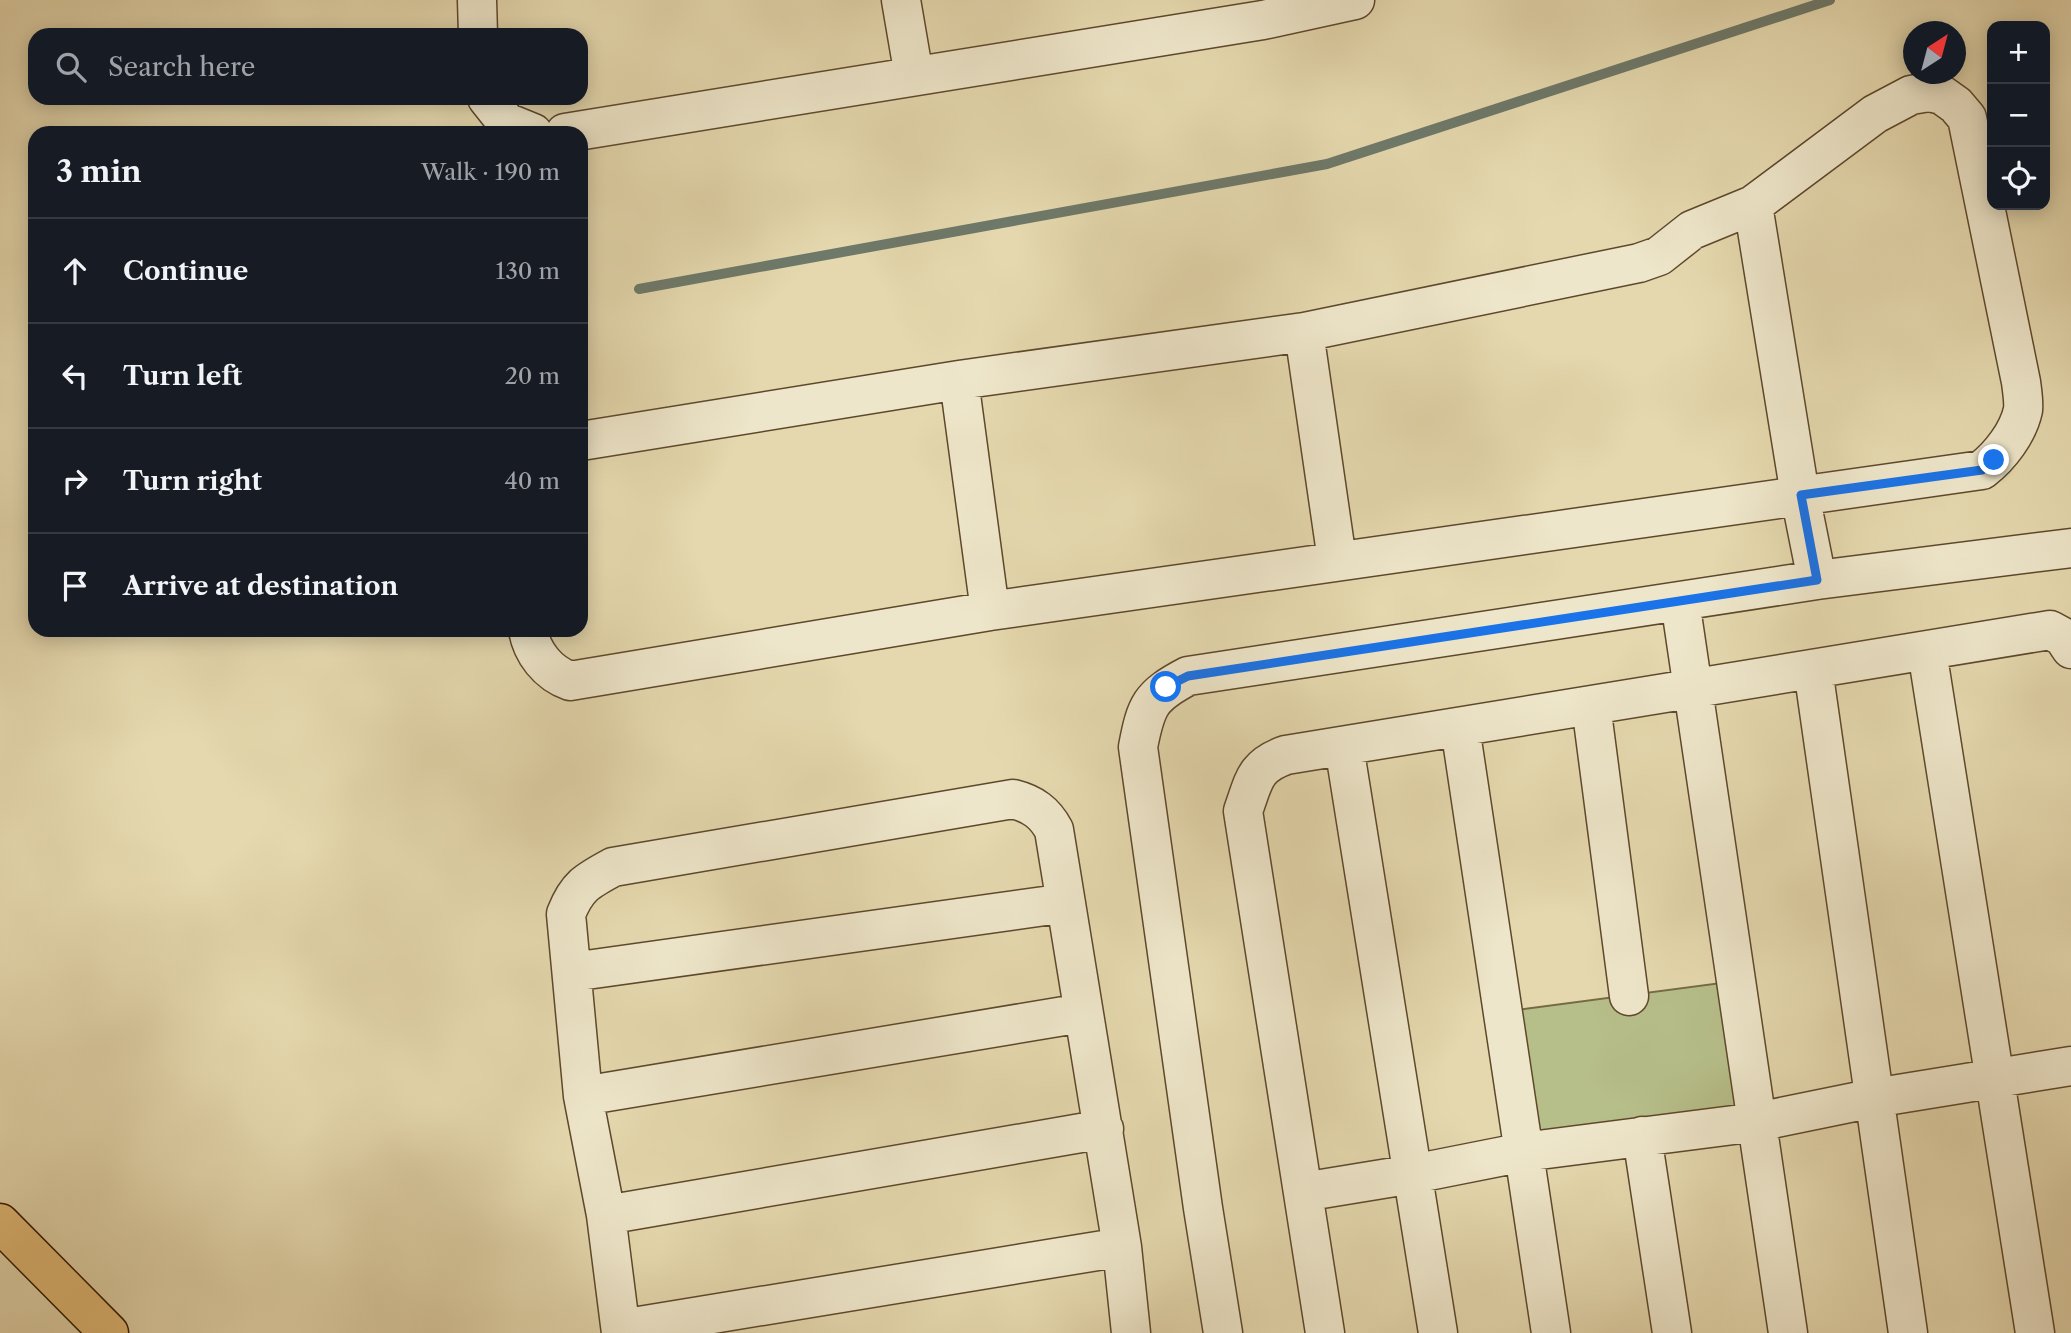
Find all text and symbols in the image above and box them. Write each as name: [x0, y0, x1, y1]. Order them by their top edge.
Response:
north arrow: [1903, 21, 1966, 84]
map controls: [1987, 21, 2050, 210]
button: +: [1987, 21, 2050, 84]
search box: [28, 28, 588, 105]
icon: search: [52, 48, 90, 86]
text: Search here: [108, 51, 255, 83]
button: −: [1987, 84, 2050, 147]
button: locate: [1987, 147, 2050, 210]
text: 3 min: [56, 153, 142, 190]
text: Walk · 190 m: [421, 158, 560, 186]
icon: ahead: [56, 252, 94, 290]
text: Continue: [123, 255, 248, 287]
text: 130 m: [496, 257, 560, 285]
icon: left: [56, 357, 94, 395]
text: Turn left: [123, 360, 242, 392]
text: 20 m: [505, 362, 560, 390]
route end: [1978, 444, 2009, 475]
icon: right: [56, 462, 94, 500]
text: Turn right: [123, 465, 262, 497]
text: 40 m: [505, 467, 560, 495]
icon: arrive: [56, 567, 94, 605]
text: Arrive at destination: [123, 570, 398, 602]
route start: [1150, 671, 1181, 702]

